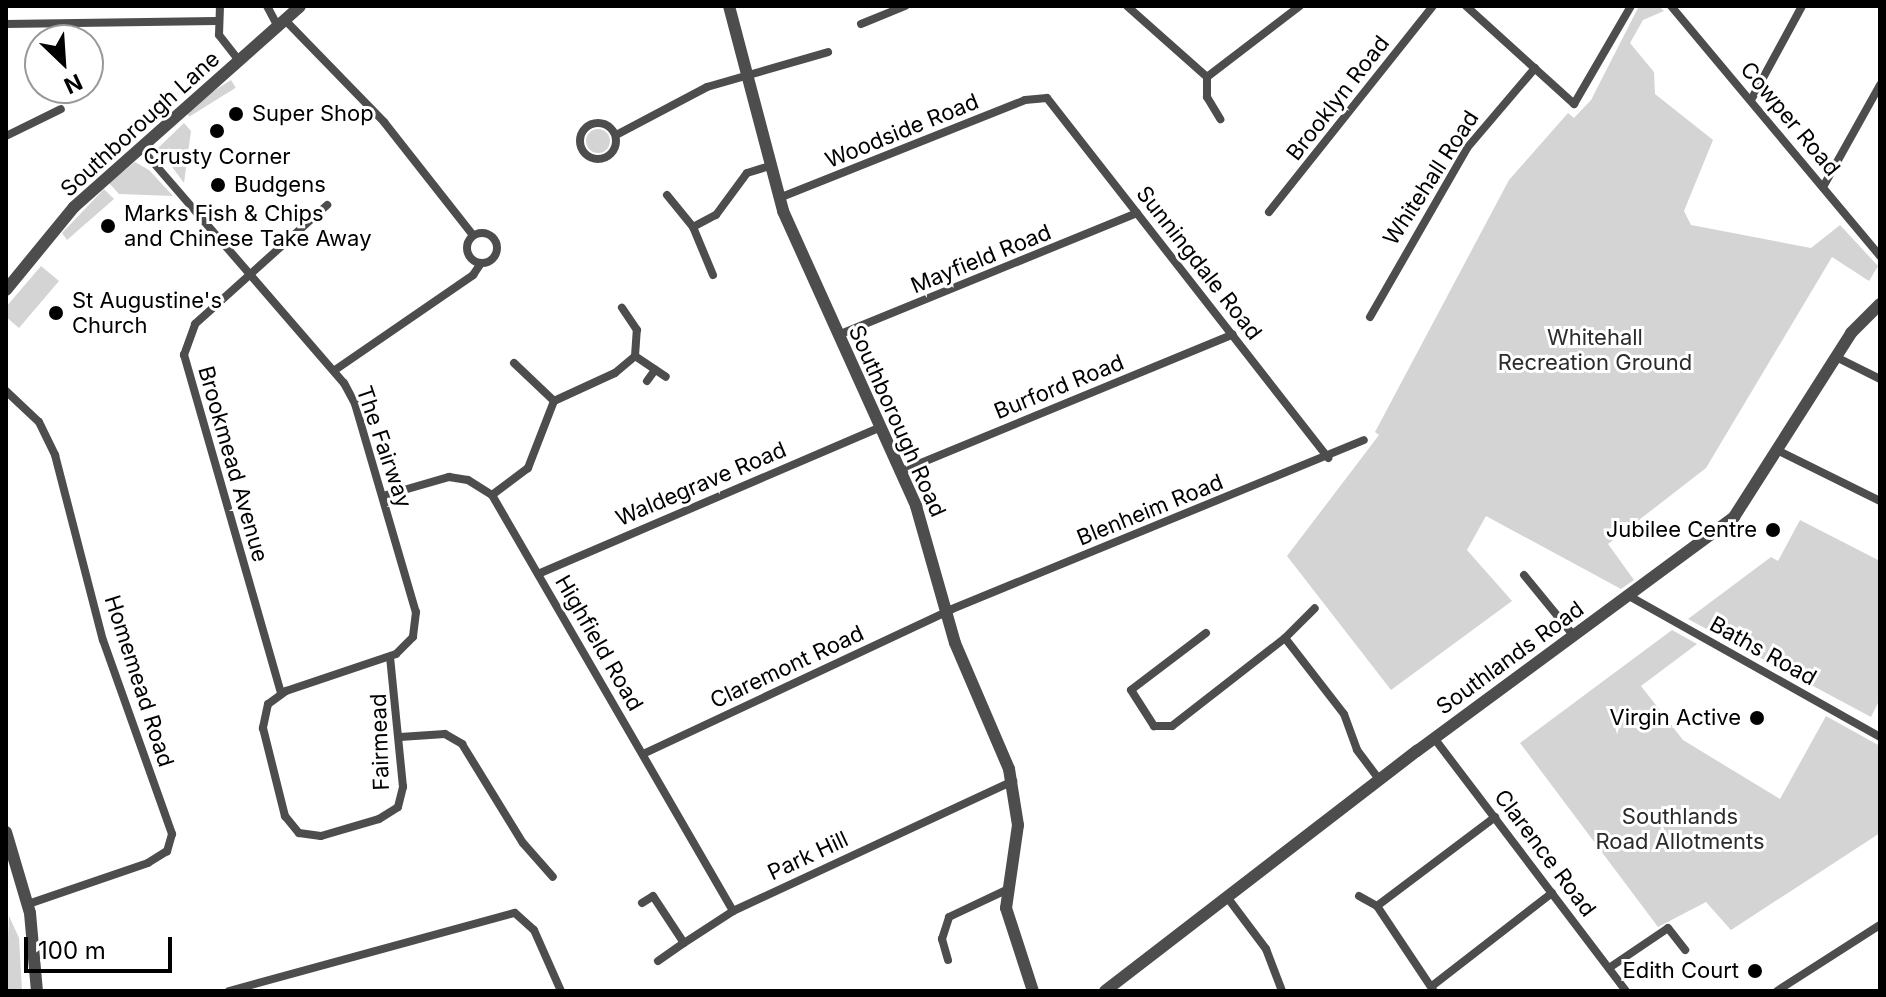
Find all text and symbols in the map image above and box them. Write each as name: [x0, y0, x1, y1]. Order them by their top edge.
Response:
north arrow: [24, 24, 104, 104]
street label: Brooklyn Road: [1281, 30, 1395, 166]
street label: Southborough Lane: [55, 46, 225, 202]
street label: Cowper Road: [1735, 57, 1845, 181]
text: N: [60, 69, 86, 99]
street label: Woodside Road: [822, 88, 982, 174]
place label: Super Shop: [252, 101, 374, 127]
marker: Super Shop: [227, 105, 245, 123]
street label: Whitehall Road: [1378, 106, 1484, 250]
marker: Crusty Corner: [208, 122, 226, 140]
place label: Crusty Corner: [143, 144, 291, 170]
place label: Budgens: [234, 172, 326, 198]
marker: Budgens: [209, 176, 227, 194]
street label: Sunningdale Road: [1131, 181, 1267, 345]
place label: Marks Fish & Chips and Chinese Take Away: [124, 200, 371, 252]
marker: Marks Fish & Chips and Chinese Take Away: [99, 217, 117, 235]
street label: Mayfield Road: [907, 219, 1055, 299]
place label: St Augustine's Church: [72, 287, 222, 338]
marker: St Augustine's Church: [47, 304, 65, 322]
street label: Southborough Road: [843, 321, 951, 521]
park label: Whitehall Recreation Ground: [1498, 324, 1692, 376]
street label: Burford Road: [990, 349, 1128, 425]
street label: Brookmead Avenue: [192, 363, 274, 565]
street label: The Fairway: [351, 383, 417, 511]
street label: Waldegrave Road: [612, 436, 790, 532]
street label: Blenheim Road: [1073, 469, 1227, 551]
place label: Jubilee Centre: [1606, 517, 1757, 543]
marker: Jubilee Centre: [1764, 521, 1782, 539]
street label: Highfield Road: [549, 570, 649, 716]
street label: Homemead Road: [99, 592, 179, 770]
street label: Southlands Road: [1431, 596, 1589, 720]
street label: Baths Road: [1705, 611, 1821, 691]
street label: Claremont Road: [706, 620, 868, 714]
street label: Fairmead: [365, 693, 395, 791]
place label: Virgin Active: [1610, 705, 1741, 731]
marker: Virgin Active: [1748, 709, 1766, 727]
street label: Clarence Road: [1489, 784, 1601, 922]
park label: Southlands Road Allotments: [1595, 803, 1765, 854]
street label: Park Hill: [764, 826, 852, 886]
scale bar: [28, 921, 176, 971]
text: 100 m: [38, 936, 106, 965]
place label: Edith Court: [1622, 958, 1739, 984]
marker: Edith Court: [1746, 962, 1764, 980]

